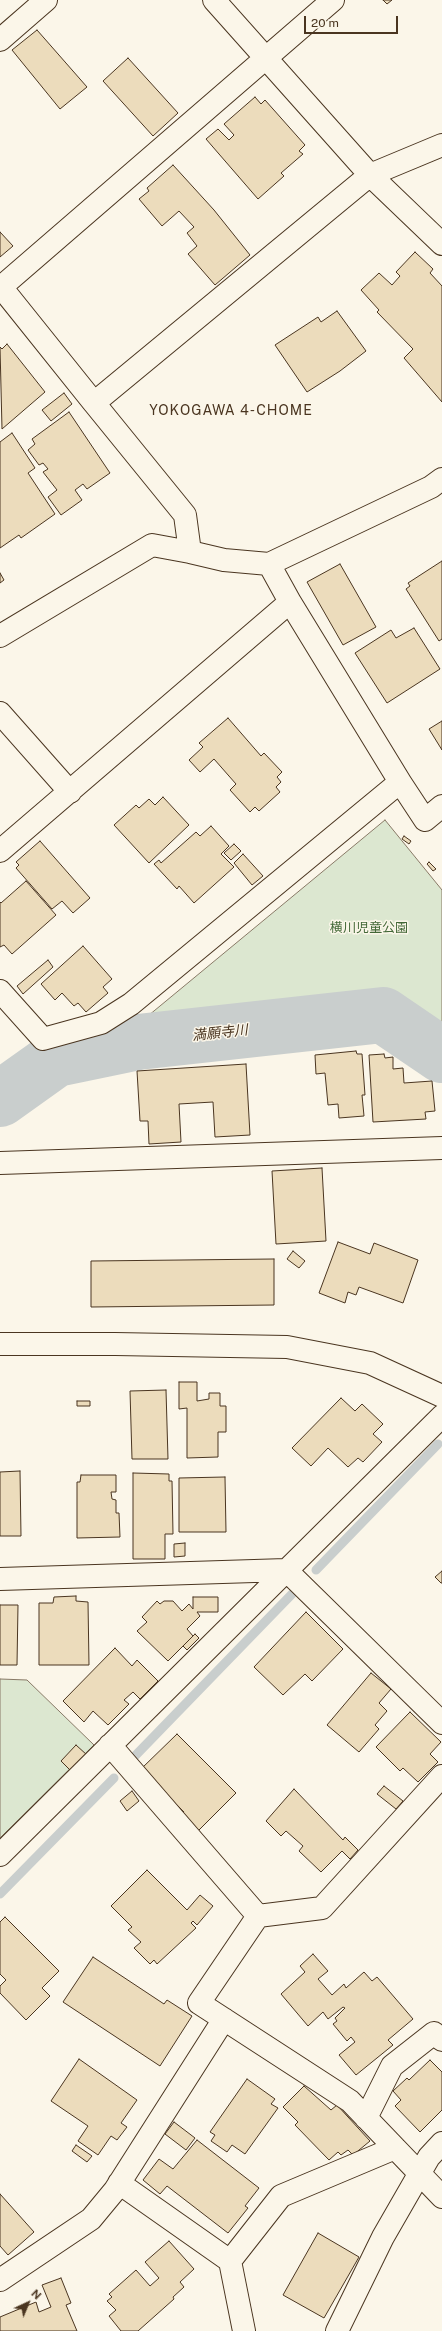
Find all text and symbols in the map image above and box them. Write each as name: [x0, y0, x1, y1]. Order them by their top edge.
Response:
scale bar: [306, 8, 400, 34]
text: 20 m: [311, 16, 339, 30]
district label: YOKOGAWA 4-CHOME: [149, 403, 313, 419]
park label: 横川児童公園: [330, 920, 408, 936]
water label: 満願寺川: [191, 1022, 249, 1044]
north arrow: [8, 2283, 48, 2323]
text: N: [29, 2287, 44, 2302]

